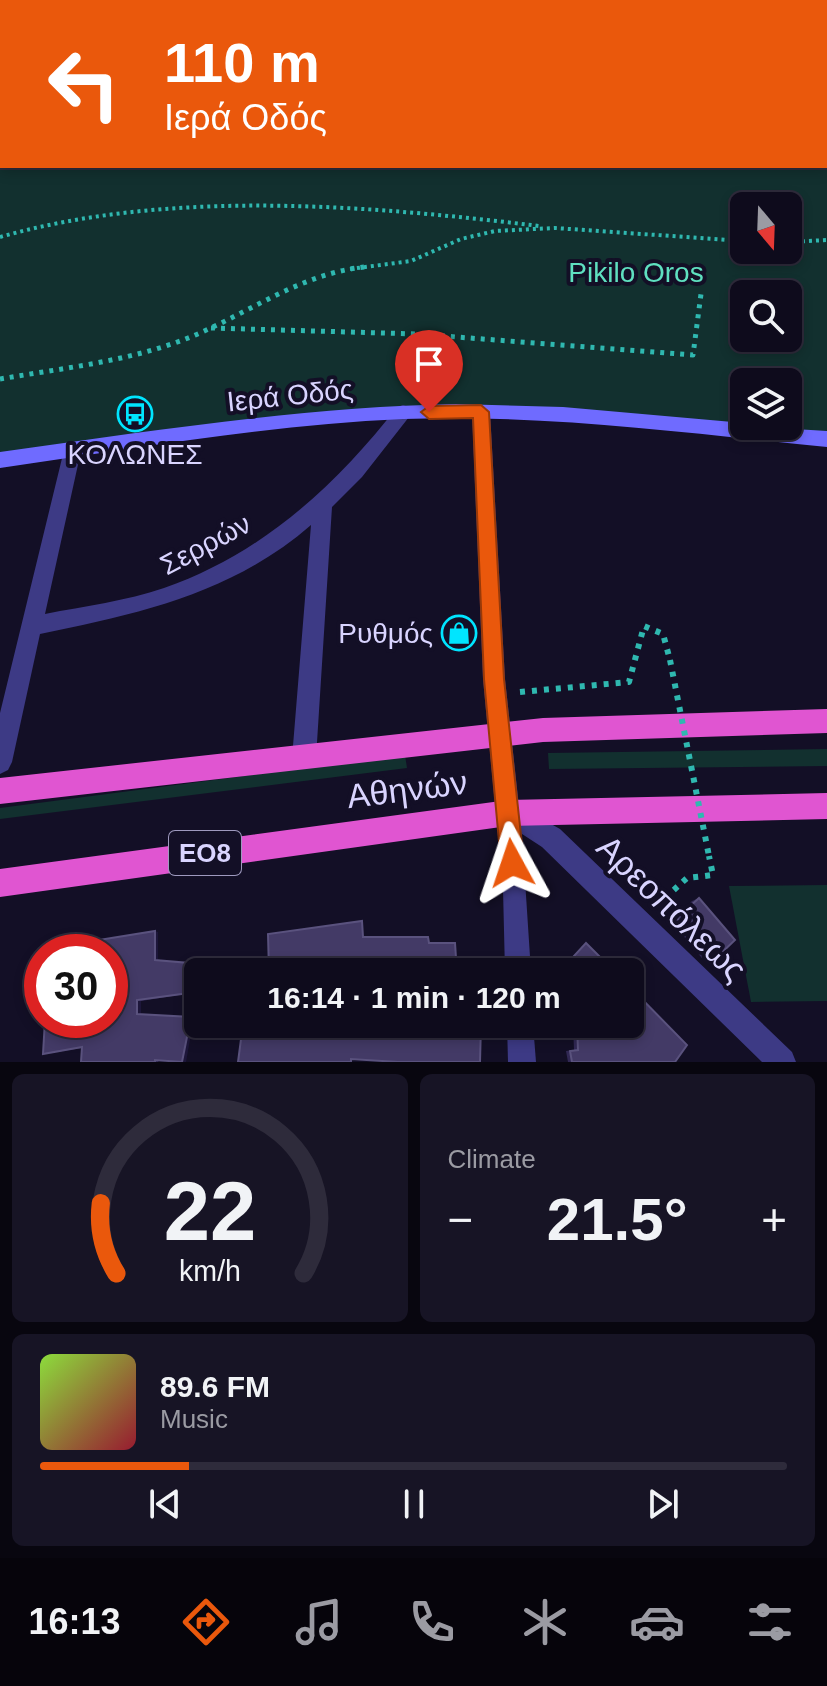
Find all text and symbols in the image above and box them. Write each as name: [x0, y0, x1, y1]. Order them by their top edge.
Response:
text: 110 m: [164, 31, 320, 94]
icon: left: [32, 32, 136, 136]
text: Ιερά Οδός: [164, 97, 327, 138]
north arrow: [730, 192, 802, 264]
map controls: [730, 192, 802, 440]
park label: Pikilo Oros: [568, 257, 704, 288]
button: search: [730, 280, 802, 352]
pin: [395, 330, 463, 412]
icon: arrive: [407, 342, 451, 386]
button: layers: [730, 368, 802, 440]
street label: Ιερά Οδός: [225, 373, 355, 418]
bus stop icon: ΚΟΛΩΝΕΣ: [116, 395, 154, 433]
place label: ΚΟΛΩΝΕΣ: [68, 439, 202, 470]
street label: Σερρών: [155, 508, 256, 581]
shop icon: Ρυθμός: [440, 614, 478, 652]
place label: Ρυθμός: [338, 618, 433, 649]
street label: Αθηνών: [345, 763, 469, 815]
position arrow: [470, 821, 554, 905]
street label: Αρεοπόλεως: [590, 827, 754, 989]
road number: ΕΟ8: [169, 831, 241, 875]
speed limit sign: 30: [24, 934, 128, 1038]
text: 16:14 · 1 min · 120 m: [267, 981, 561, 1014]
text: Climate: [448, 1144, 536, 1174]
text: 22: [163, 1165, 256, 1258]
text: 21.5°: [547, 1186, 688, 1253]
text: −: [448, 1195, 473, 1244]
text: +: [761, 1195, 787, 1244]
text: km/h: [179, 1255, 241, 1287]
text: 89.6 FM: [160, 1370, 270, 1403]
text: Music: [160, 1404, 228, 1434]
icon: previous: [143, 1482, 187, 1526]
icon: pause: [392, 1482, 436, 1526]
icon: next: [641, 1482, 685, 1526]
icon: directions: [178, 1594, 234, 1650]
icon: music: [291, 1594, 347, 1650]
icon: phone: [404, 1594, 460, 1650]
icon: climate: [517, 1594, 573, 1650]
icon: car: [629, 1594, 685, 1650]
icon: filters: [742, 1594, 798, 1650]
text: 16:13: [28, 1601, 121, 1642]

